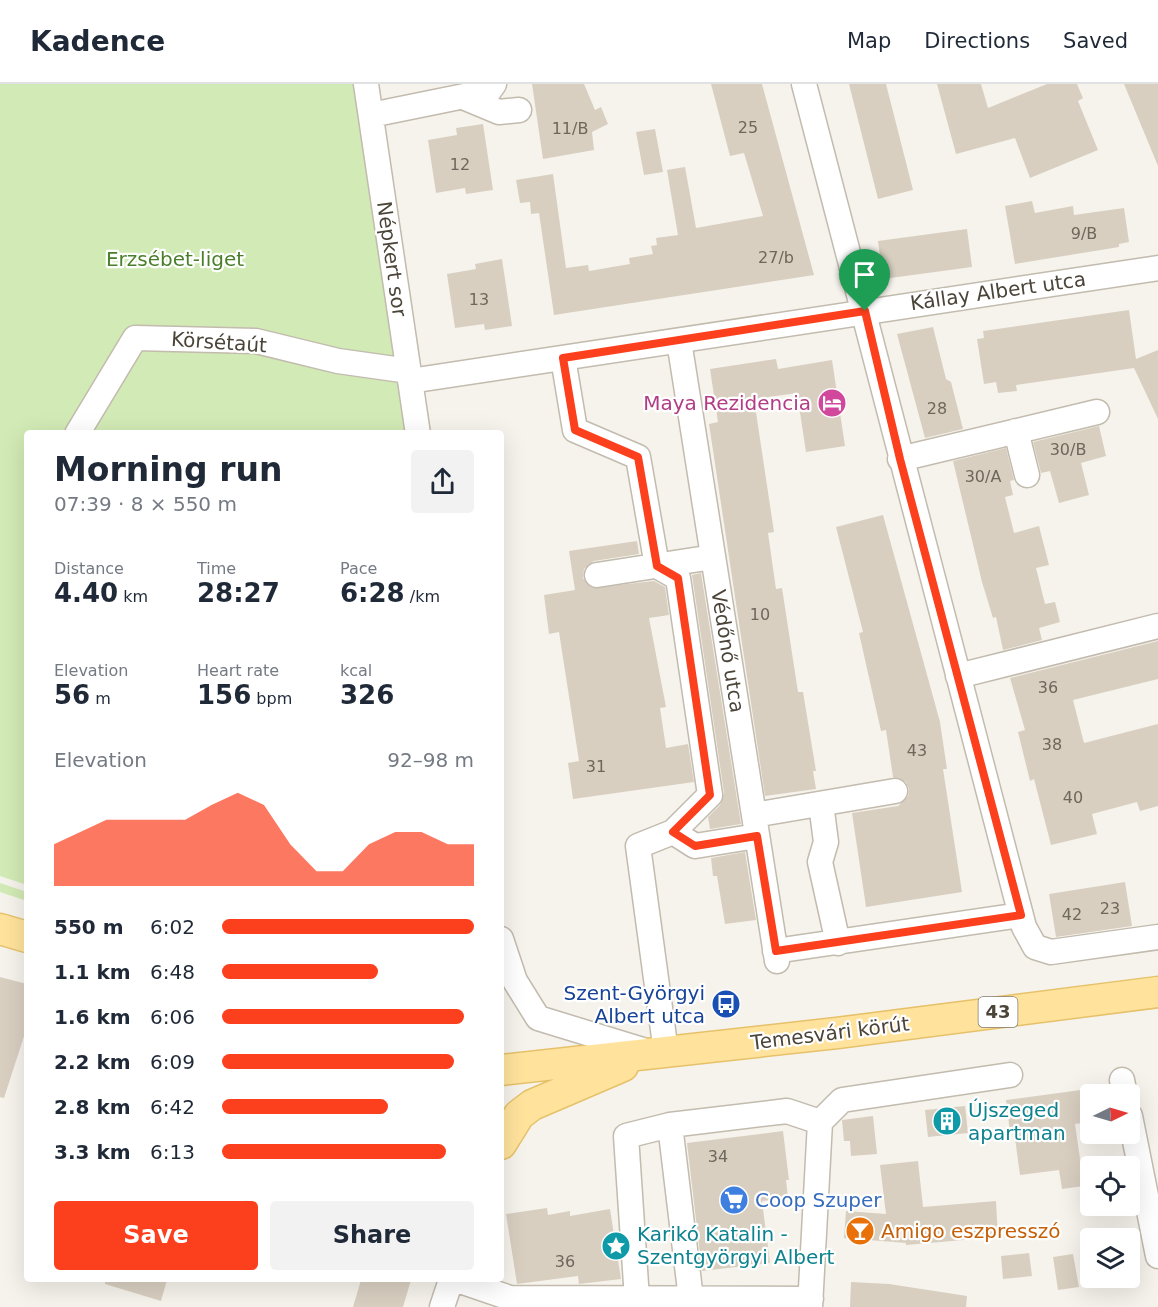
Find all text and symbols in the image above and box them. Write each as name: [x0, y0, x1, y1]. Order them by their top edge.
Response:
text: Kadence: [30, 25, 165, 58]
text: Map: [847, 29, 891, 53]
text: Directions: [924, 29, 1030, 53]
text: Saved: [1063, 29, 1128, 53]
house number: 25: [738, 118, 758, 137]
house number: 11/B: [552, 119, 588, 138]
house number: 12: [450, 155, 470, 174]
street label: Népkert sor: [372, 200, 412, 319]
house number: 9/B: [1071, 224, 1097, 243]
park label: Erzsébet-liget: [106, 247, 244, 271]
house number: 27/b: [758, 248, 794, 267]
pin: [839, 249, 890, 311]
icon: arrive: [848, 258, 881, 291]
street label: Kállay Albert utca: [909, 267, 1087, 315]
house number: 13: [469, 290, 489, 309]
street label: Körsétaút: [170, 327, 268, 357]
hotel icon: Maya Rezidencia: [816, 387, 848, 419]
place label: Maya Rezidencia: [643, 391, 811, 415]
house number: 28: [927, 399, 947, 418]
house number: 30/B: [1050, 440, 1086, 459]
text: Morning run: [54, 450, 282, 489]
button: share: [411, 450, 474, 513]
house number: 30/A: [965, 467, 1001, 486]
text: 07:39 · 8 × 550 m: [54, 492, 237, 516]
text: Distance: [54, 559, 124, 578]
text: Time: [197, 559, 236, 578]
text: Pace: [340, 559, 377, 578]
text: 4.40: [54, 578, 118, 608]
text: 28:27: [197, 578, 280, 608]
text: 6:28: [340, 578, 405, 608]
text: km: [118, 587, 148, 606]
text: /km: [405, 587, 440, 606]
street label: Védőnő utca: [706, 588, 750, 714]
house number: 10: [750, 605, 770, 624]
text: Elevation: [54, 661, 128, 680]
text: Heart rate: [197, 661, 279, 680]
text: kcal: [340, 661, 372, 680]
house number: 36: [1038, 678, 1058, 697]
text: 56: [54, 680, 90, 710]
text: 156: [197, 680, 251, 710]
text: 326: [340, 680, 394, 710]
text: m: [90, 689, 111, 708]
text: bpm: [251, 689, 292, 708]
house number: 38: [1042, 735, 1062, 754]
house number: 43: [907, 741, 927, 760]
text: Elevation: [54, 748, 147, 772]
text: 92–98 m: [387, 748, 474, 772]
house number: 31: [586, 757, 606, 776]
house number: 40: [1063, 788, 1083, 807]
house number: 23: [1100, 899, 1120, 918]
house number: 42: [1062, 905, 1082, 924]
text: 550 m: [54, 915, 124, 939]
text: 6:02: [150, 915, 195, 939]
text: 1.1 km: [54, 960, 131, 984]
text: 6:48: [150, 960, 195, 984]
place label: Szent-Györgyi Albert utca: [564, 981, 705, 1028]
bus stop icon: Szent-Györgyi Albert utca: [710, 988, 742, 1020]
road number: 43: [978, 997, 1018, 1027]
text: 1.6 km: [54, 1005, 131, 1029]
text: 6:06: [150, 1005, 195, 1029]
street label: Temesvári körút: [748, 1011, 911, 1055]
text: 2.2 km: [54, 1050, 131, 1074]
text: 6:09: [150, 1050, 195, 1074]
north arrow: [1080, 1084, 1140, 1144]
map controls: [1080, 1084, 1140, 1288]
text: 2.8 km: [54, 1095, 131, 1119]
text: 6:42: [150, 1095, 195, 1119]
place label: Újszeged apartman: [968, 1098, 1066, 1145]
building icon: Újszeged apartman: [931, 1105, 963, 1137]
text: 3.3 km: [54, 1140, 131, 1164]
text: 6:13: [150, 1140, 195, 1164]
house number: 34: [708, 1147, 728, 1166]
button: locate: [1080, 1156, 1140, 1216]
supermarket icon: Coop Szuper: [718, 1184, 750, 1216]
place label: Coop Szuper: [755, 1188, 882, 1212]
button: Save: [54, 1201, 258, 1270]
button: Share: [270, 1201, 474, 1270]
bar icon: Amigo eszpresszó: [844, 1215, 876, 1247]
place label: Amigo eszpresszó: [881, 1219, 1061, 1243]
place label: Karikó Katalin - Szentgyörgyi Albert: [637, 1222, 835, 1269]
button: layers: [1080, 1228, 1140, 1288]
place icon: Karikó Katalin - Szentgyörgyi Albert: [600, 1230, 632, 1262]
house number: 36: [555, 1252, 575, 1271]

